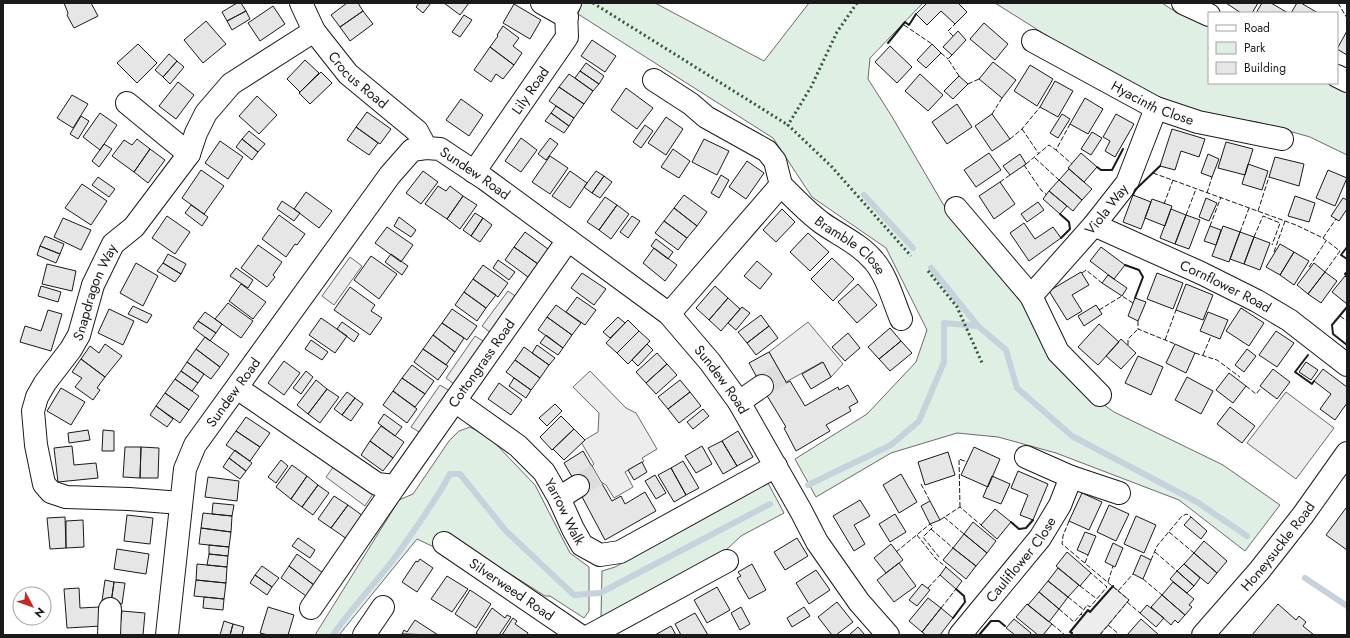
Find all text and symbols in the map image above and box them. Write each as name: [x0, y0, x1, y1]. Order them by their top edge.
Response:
legend: [1208, 12, 1338, 84]
text: Road: [1244, 19, 1270, 37]
text: Park: [1244, 39, 1266, 57]
street label: Crocus Road: [324, 47, 392, 113]
text: Building: [1244, 59, 1286, 77]
street label: Lily Road: [507, 63, 554, 118]
street label: Hyacinth Close: [1108, 76, 1197, 130]
street label: Sundew Road: [436, 142, 514, 204]
street label: Viola Way: [1080, 179, 1133, 239]
street label: Bramble Close: [810, 211, 891, 278]
street label: Snapdragon Way: [68, 240, 122, 344]
street label: Cornflower Road: [1177, 255, 1275, 317]
street label: Cottongrass Road: [443, 315, 520, 412]
street label: Sundew Road: [690, 341, 754, 418]
street label: Sundew Road: [201, 353, 265, 431]
street label: Yarrow Walk: [540, 474, 590, 549]
street label: Honeysuckle Road: [1236, 498, 1319, 595]
street label: Cauliflower Close: [981, 513, 1061, 607]
street label: Silverweed Road: [465, 553, 558, 625]
north arrow: [12, 586, 52, 626]
text: N: [31, 604, 48, 621]

